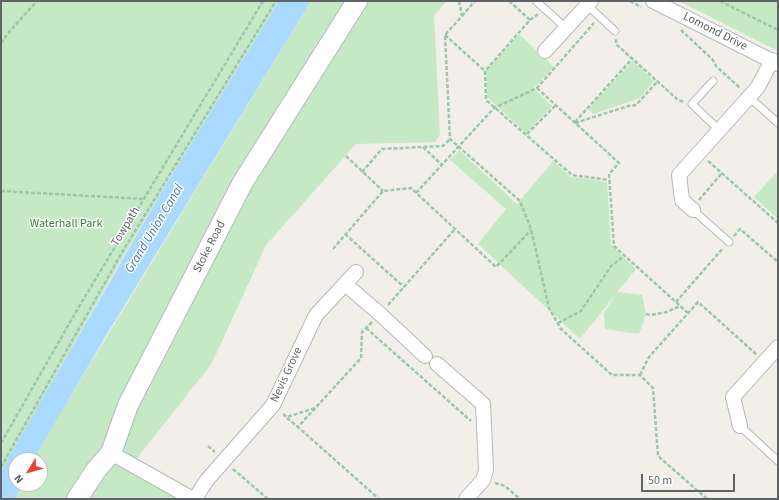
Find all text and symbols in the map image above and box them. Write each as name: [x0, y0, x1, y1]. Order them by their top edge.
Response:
street label: Lomond Drive: [680, 10, 750, 54]
water label: Grand Union Canal: [122, 182, 188, 276]
street label: Towpath: [109, 205, 143, 249]
park label: Waterhall Park: [30, 217, 102, 231]
street label: Stoke Road: [191, 219, 229, 275]
street label: Nevis Grove: [268, 345, 306, 405]
north arrow: [8, 452, 48, 492]
scale bar: [643, 466, 737, 492]
text: N: [11, 471, 27, 486]
text: 50 m: [648, 472, 672, 489]

